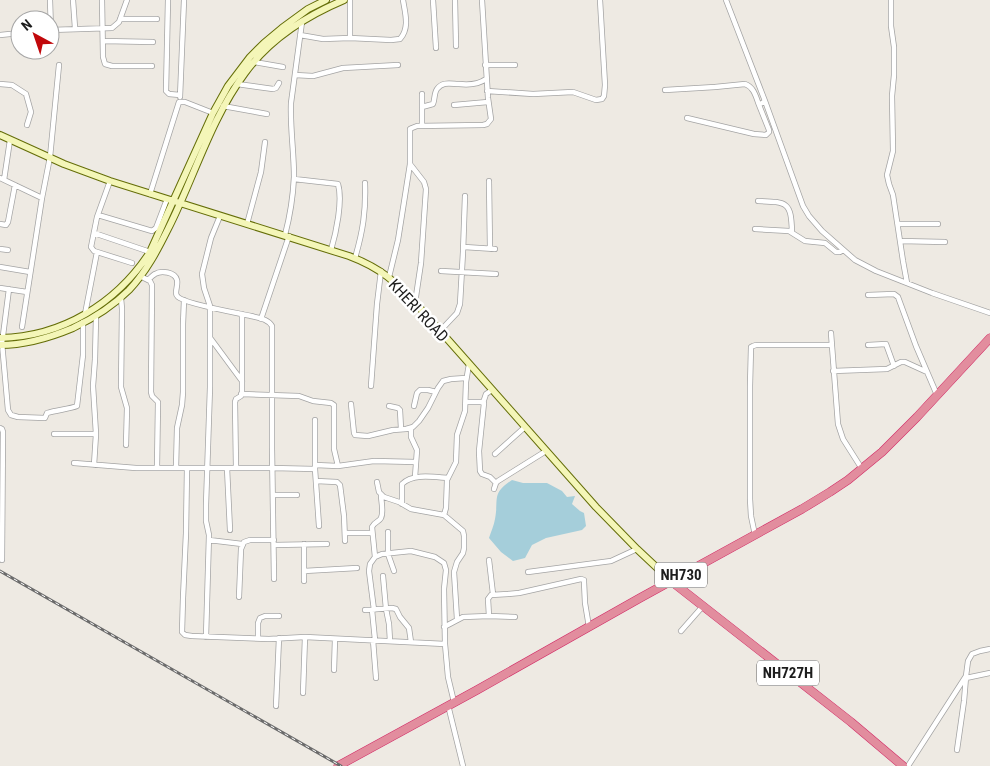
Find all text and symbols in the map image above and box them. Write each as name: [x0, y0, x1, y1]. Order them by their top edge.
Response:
north arrow: [10, 10, 60, 60]
text: N: [18, 16, 35, 34]
street label: KHERI ROAD: [385, 275, 453, 346]
road number: NH730: [655, 562, 707, 588]
road number: NH727H: [757, 660, 819, 686]

